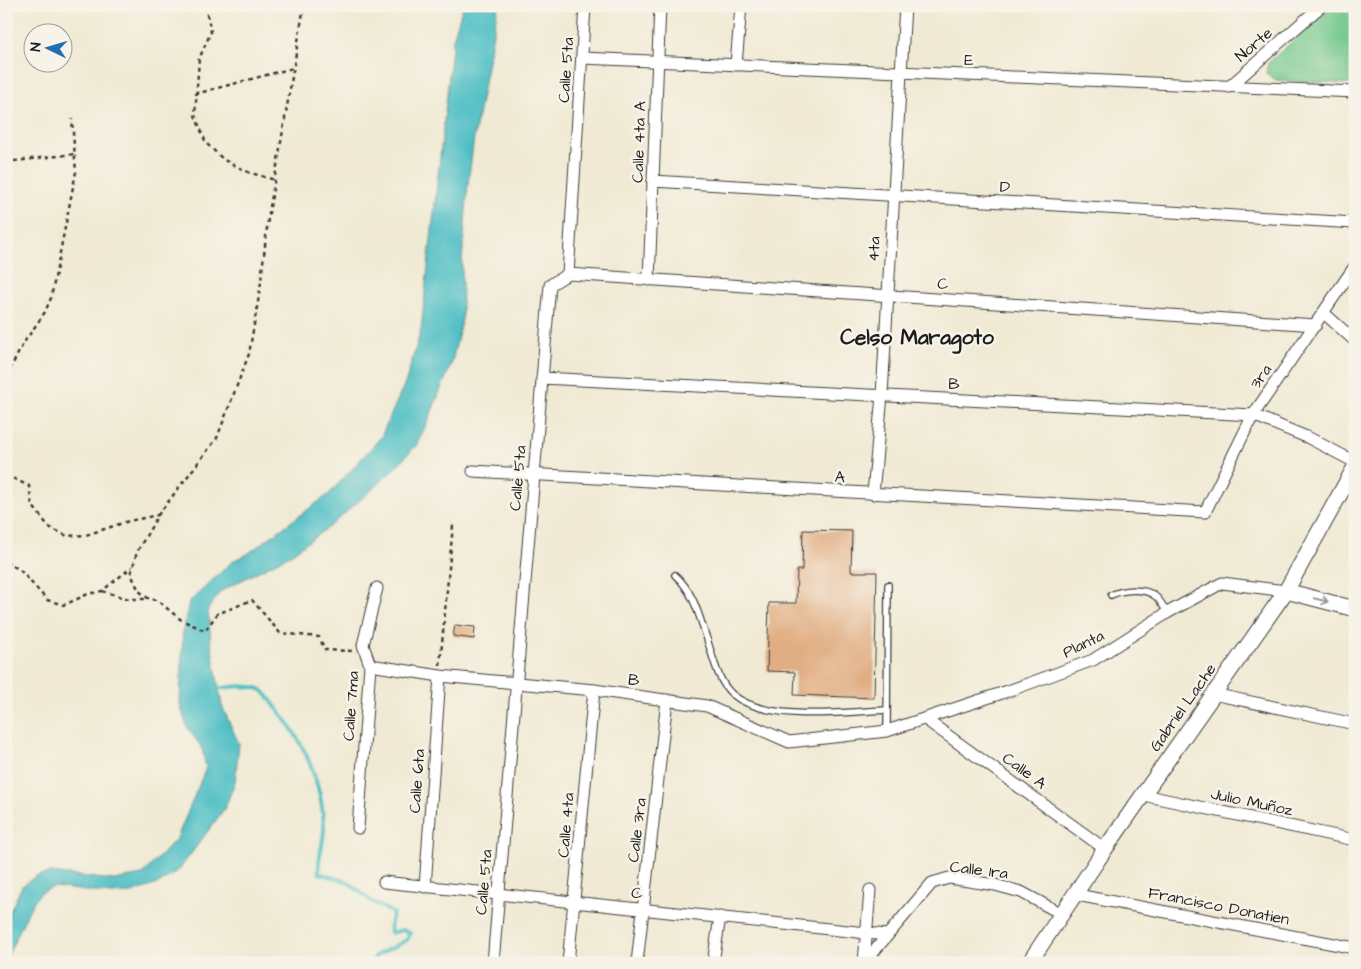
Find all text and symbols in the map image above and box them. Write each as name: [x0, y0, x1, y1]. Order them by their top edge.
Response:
north arrow: [22, 22, 72, 72]
street label: Norte: [1230, 22, 1277, 67]
street label: Calle 5ta: [553, 37, 579, 104]
text: N: [26, 41, 46, 52]
street label: E: [964, 49, 975, 71]
street label: Calle 4ta A: [627, 101, 651, 183]
street label: D: [999, 176, 1011, 198]
street label: 4ta: [862, 236, 886, 262]
street label: C: [937, 273, 949, 295]
district label: Celso Maragoto: [840, 323, 994, 354]
street label: 3ra: [1245, 360, 1277, 393]
street label: B: [948, 373, 961, 395]
street label: Calle 5ta: [504, 445, 532, 512]
street label: A: [834, 466, 846, 488]
one-way arrow: [1312, 596, 1328, 605]
street label: Planta: [1059, 624, 1108, 663]
street label: Gabriel Lache: [1144, 659, 1222, 756]
street label: B: [627, 668, 642, 692]
street label: Calle 7ma: [338, 670, 364, 742]
street label: Calle A: [998, 747, 1051, 794]
street label: Calle 6ta: [404, 748, 430, 814]
street label: Julio Muñoz: [1209, 783, 1295, 821]
street label: Calle 4ta: [552, 792, 580, 858]
street label: Calle 3ra: [622, 797, 652, 864]
street label: Calle 5ta: [470, 849, 498, 916]
street label: Calle 1ra: [948, 856, 1009, 884]
street label: C: [630, 881, 644, 905]
street label: Francisco Donatien: [1146, 882, 1291, 930]

